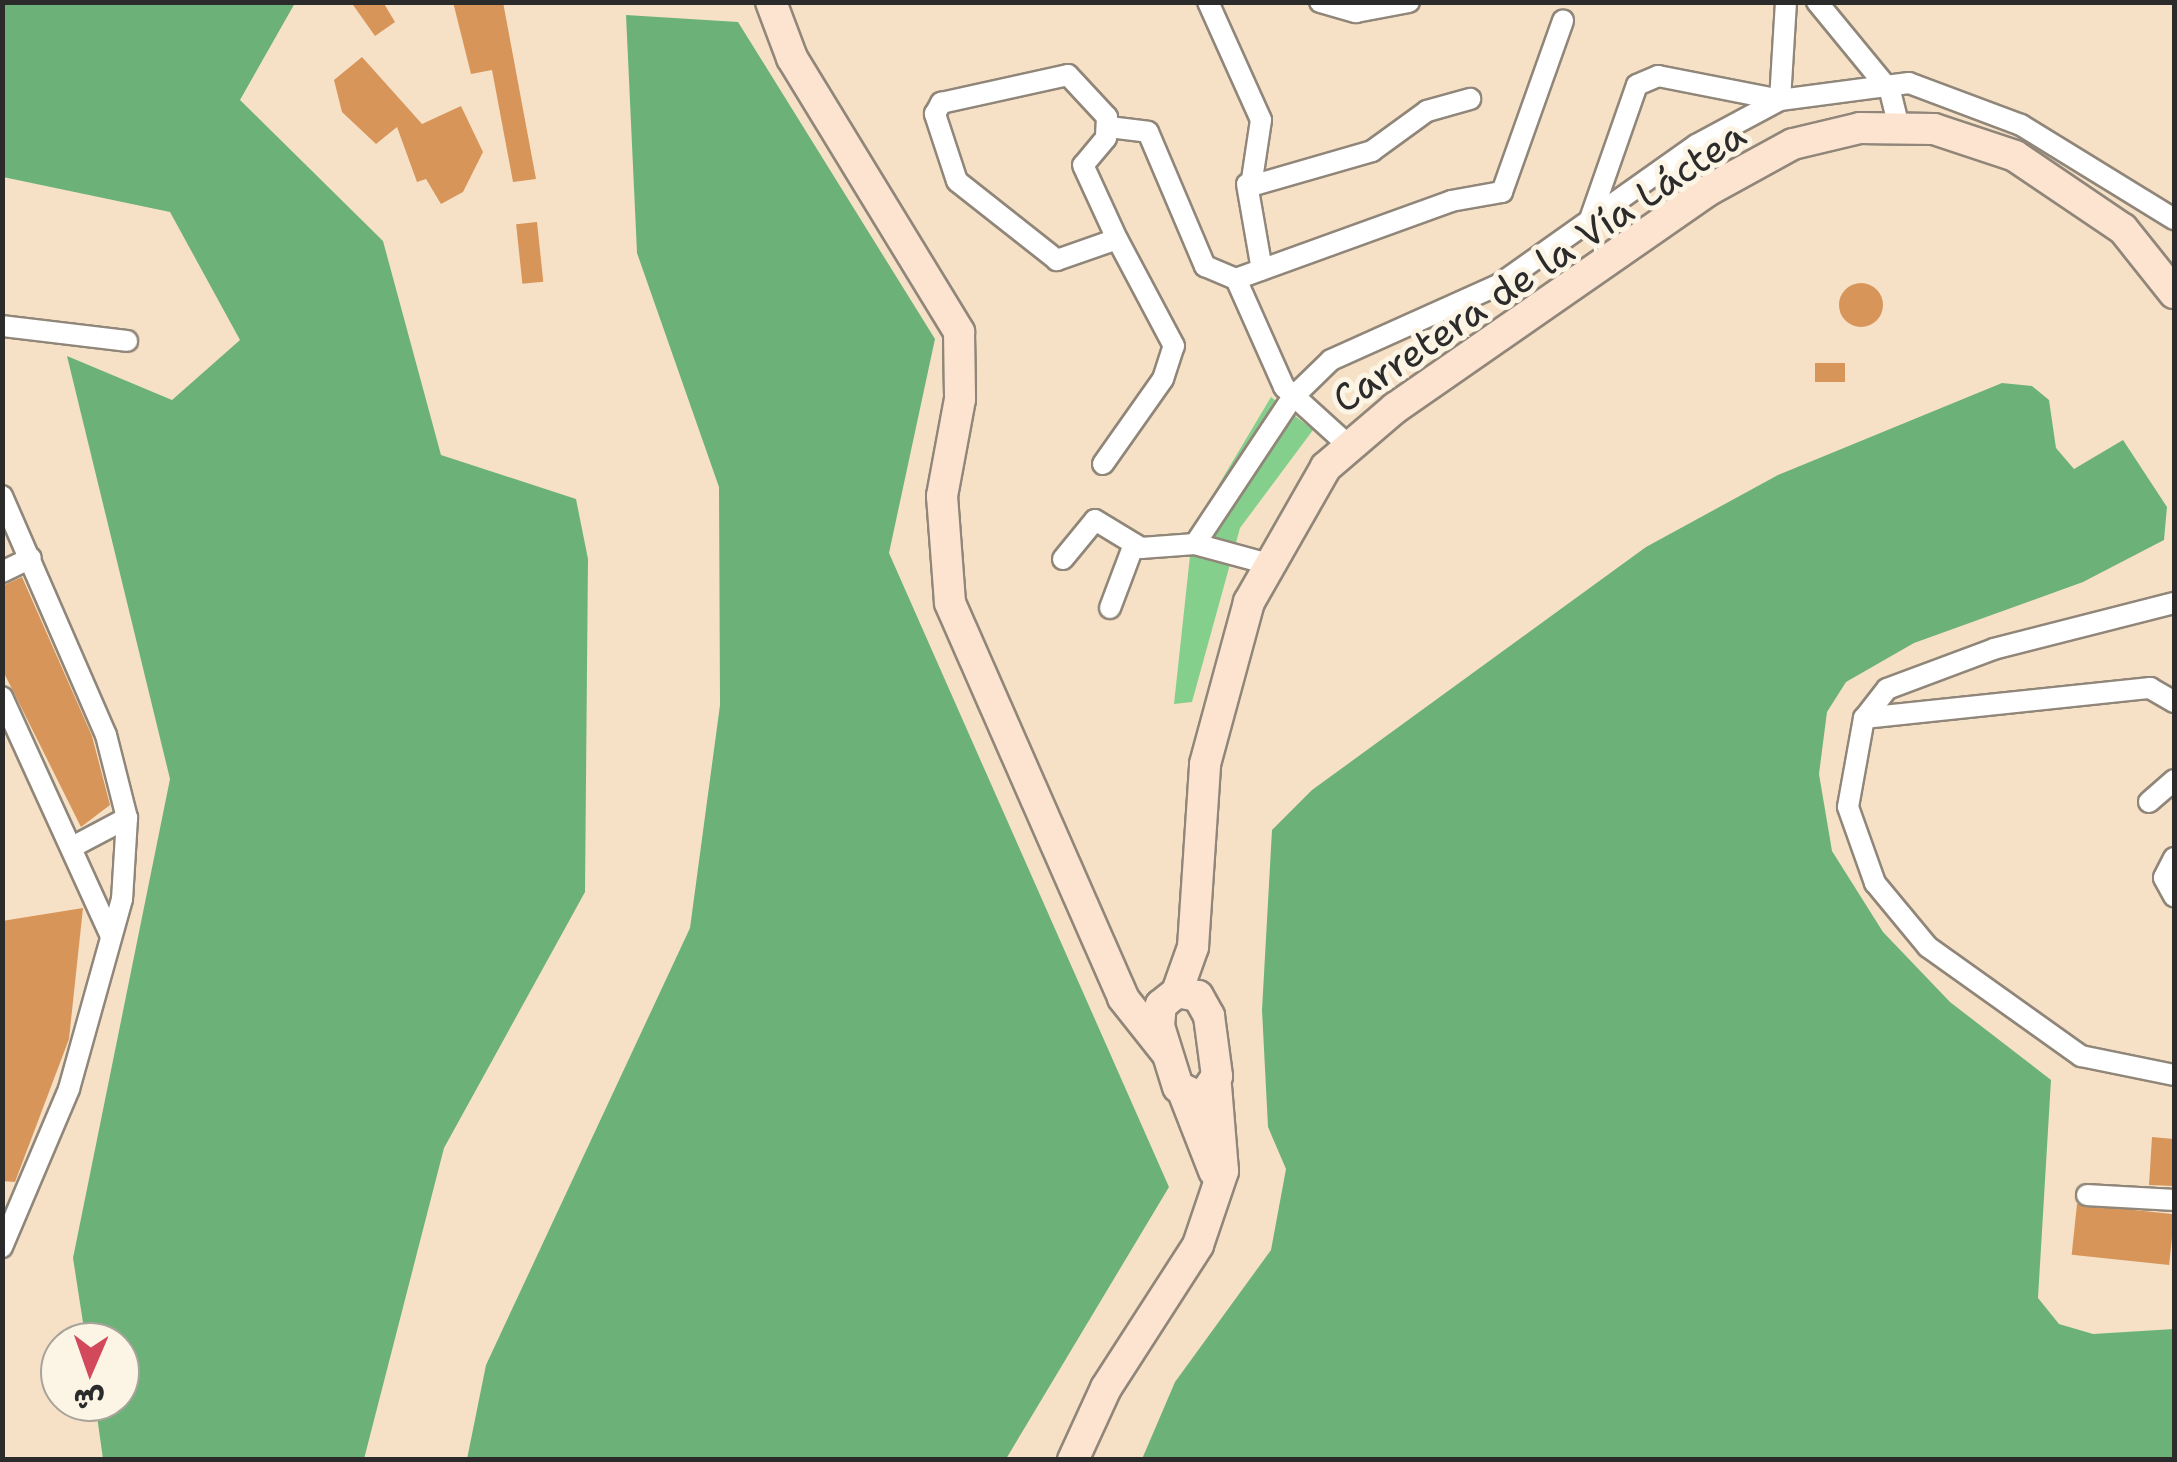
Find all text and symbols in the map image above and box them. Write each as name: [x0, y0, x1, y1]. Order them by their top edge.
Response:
street label: Carretera de la Vía Láctea: [1324, 112, 1754, 422]
north arrow: [40, 1322, 140, 1422]
text: ش: [73, 1380, 105, 1420]

